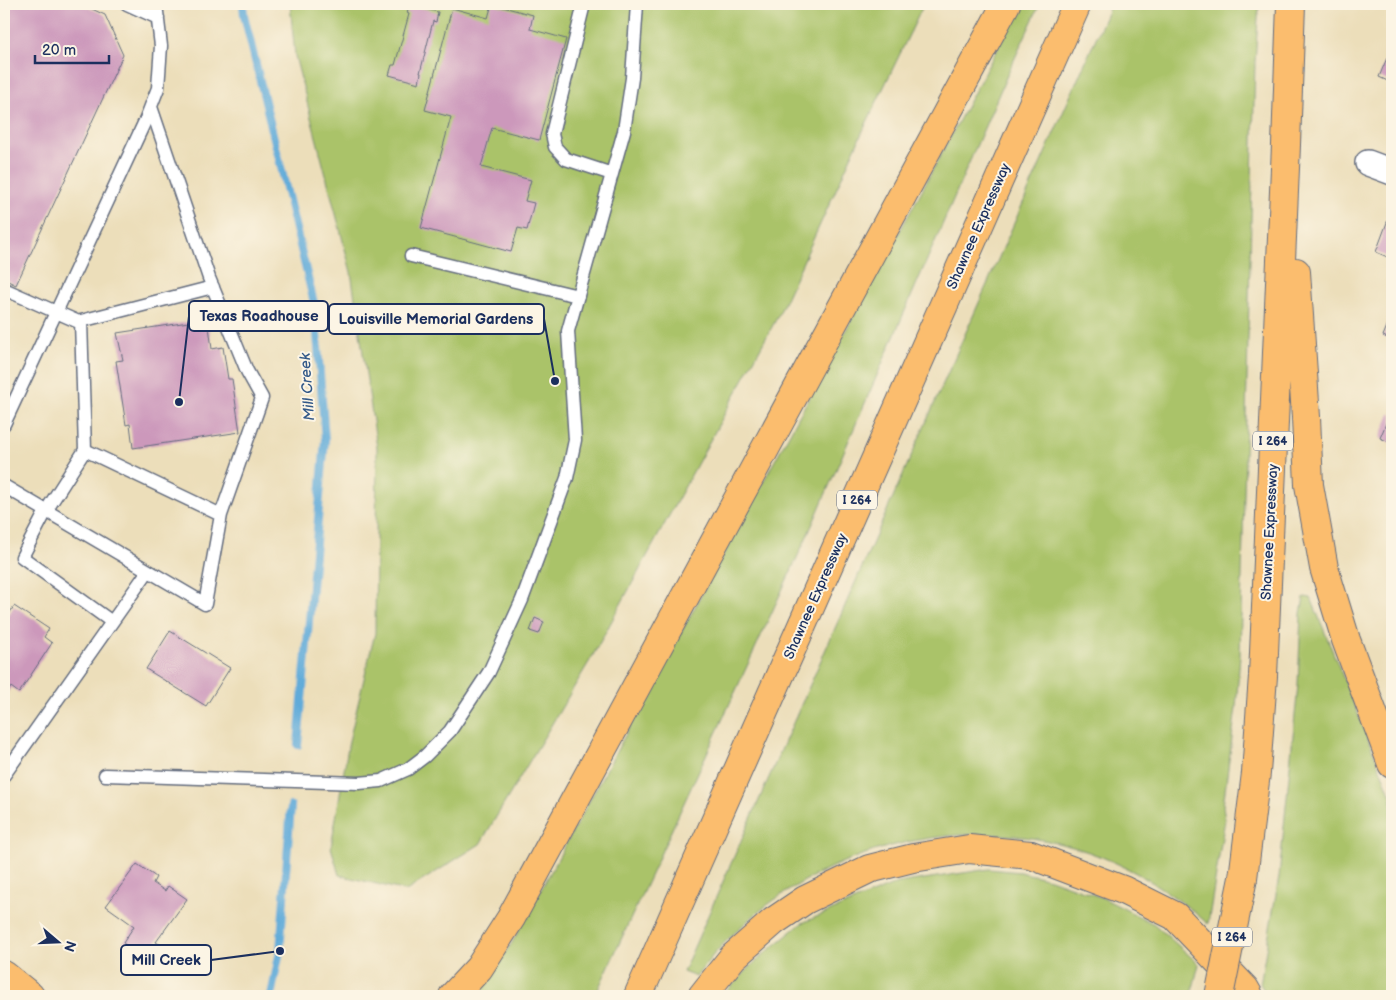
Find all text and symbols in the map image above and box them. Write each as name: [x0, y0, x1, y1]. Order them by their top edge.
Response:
scale bar: [35, 32, 109, 64]
text: 20 m: [42, 41, 76, 60]
street label: Shawnee Expressway: [943, 160, 1014, 292]
callout: Texas Roadhouse: [189, 301, 328, 331]
callout: Louisville Memorial Gardens: [329, 304, 544, 334]
text: Texas Roadhouse: [199, 307, 319, 326]
text: Louisville Memorial Gardens: [339, 310, 533, 329]
water label: Mill Creek: [296, 352, 319, 422]
road number: I 264: [1253, 432, 1293, 451]
street label: Shawnee Expressway: [1257, 463, 1282, 600]
road number: I 264: [837, 490, 877, 510]
street label: Shawnee Expressway: [780, 530, 851, 662]
north arrow: [32, 918, 82, 968]
road number: I 264: [1212, 928, 1252, 946]
text: N: [60, 938, 80, 954]
callout: Mill Creek: [121, 945, 211, 975]
text: Mill Creek: [131, 951, 201, 970]

